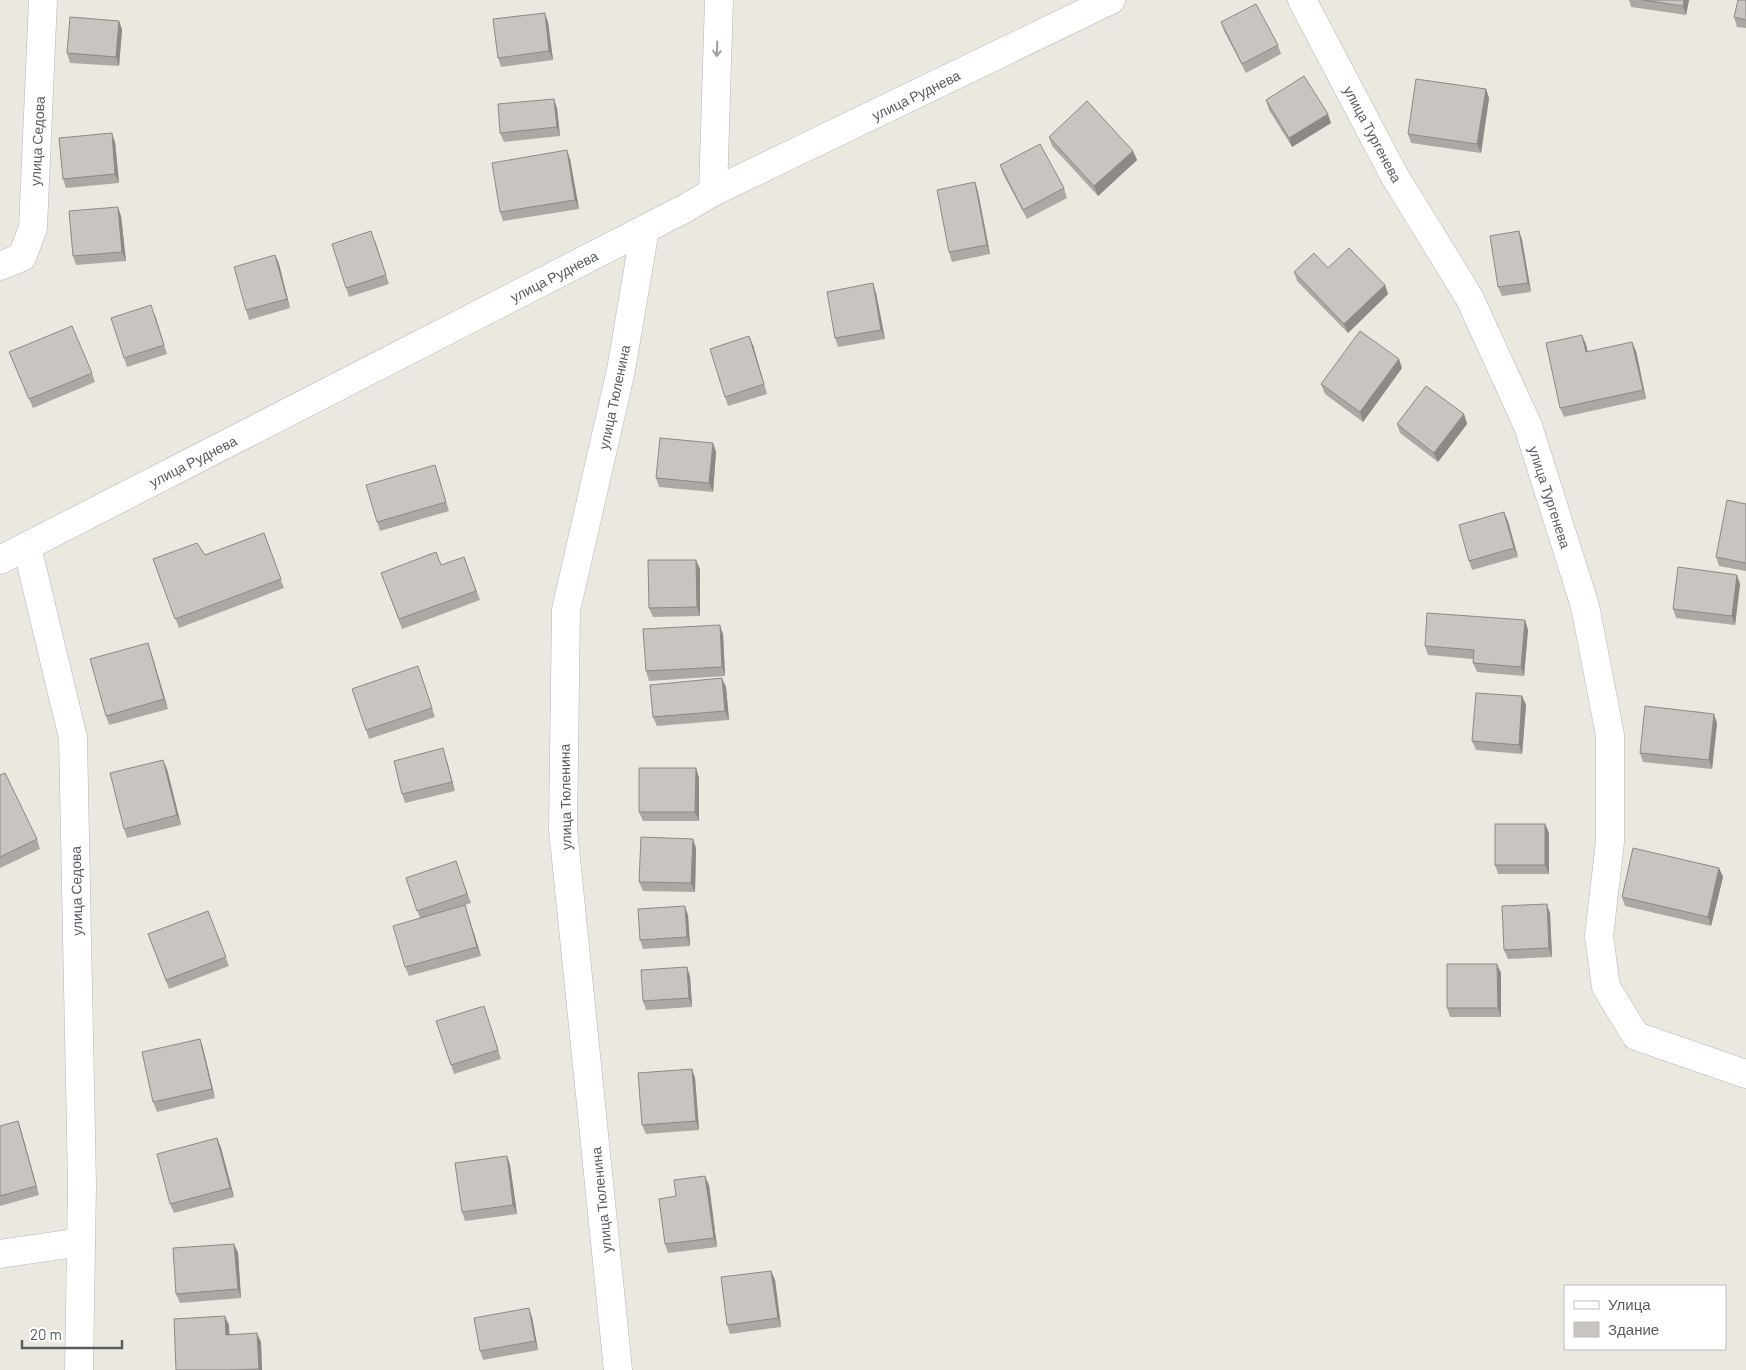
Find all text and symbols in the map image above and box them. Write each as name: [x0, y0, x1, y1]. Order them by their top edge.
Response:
one-way arrow: [712, 40, 722, 56]
street label: улица Руднева: [869, 66, 963, 124]
street label: улица Тургенева: [1340, 83, 1406, 185]
street label: улица Седова: [26, 95, 48, 186]
street label: улица Руднева: [507, 247, 601, 305]
street label: улица Тюленина: [595, 343, 633, 451]
street label: улица Руднева: [146, 432, 240, 490]
street label: улица Тургенева: [1525, 444, 1575, 551]
street label: улица Тюленина: [556, 743, 574, 850]
street label: улица Седова: [67, 846, 85, 936]
street label: улица Тюленина: [587, 1146, 615, 1254]
legend: [1564, 1285, 1726, 1350]
text: Улица: [1608, 1295, 1651, 1313]
scale bar: [22, 1318, 122, 1350]
text: Здание: [1608, 1320, 1659, 1338]
text: 20 m: [30, 1325, 62, 1343]

